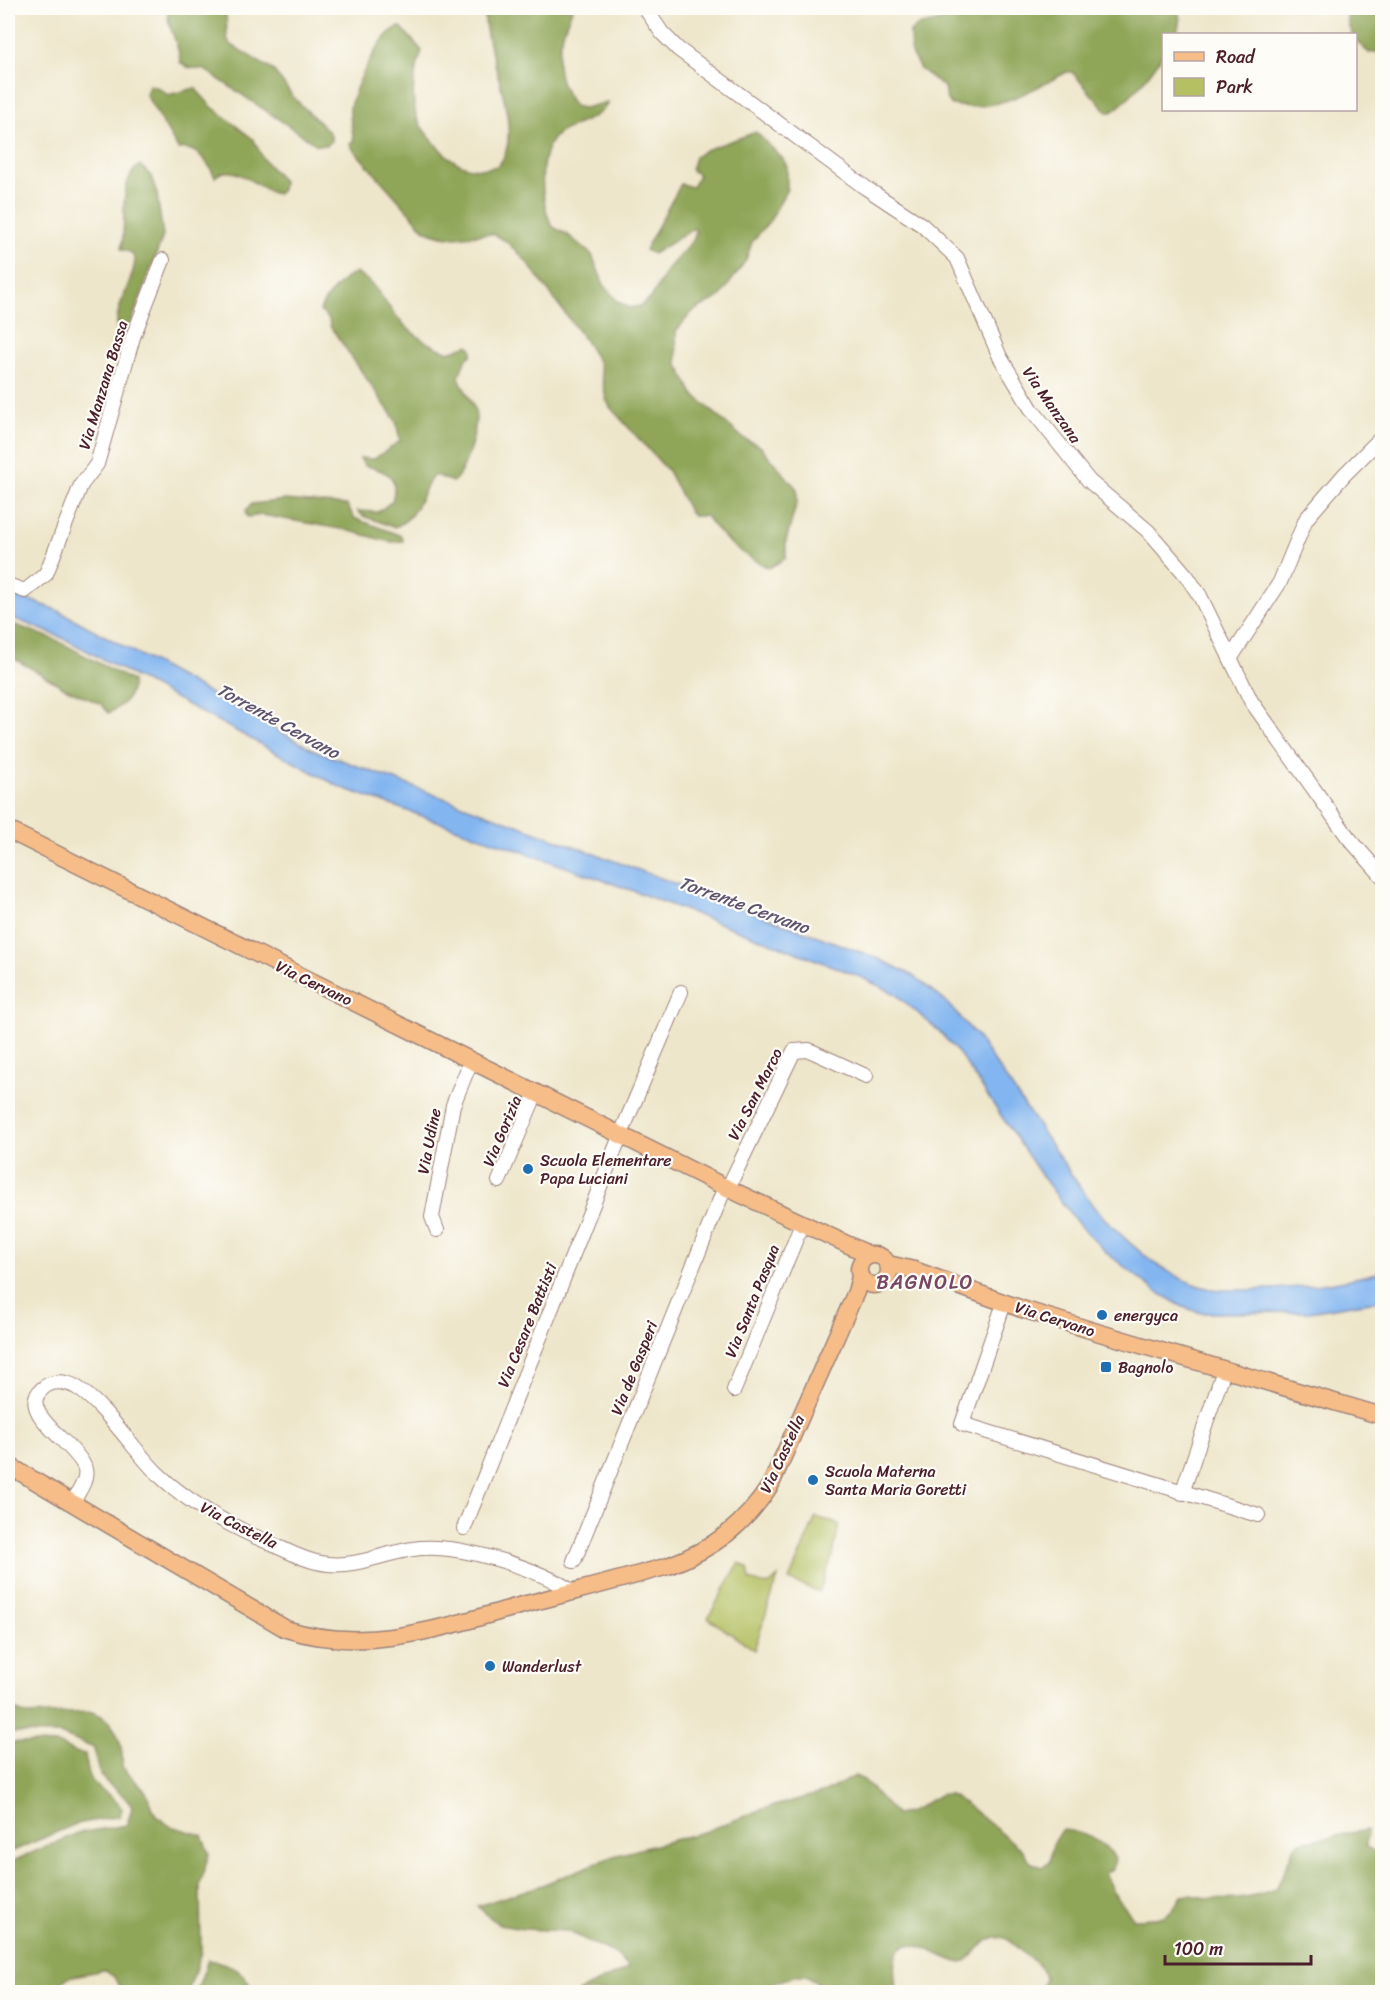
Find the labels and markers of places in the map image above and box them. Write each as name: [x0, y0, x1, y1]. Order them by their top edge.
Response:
place label: Scuola Elementare Papa Luciani: [540, 1146, 672, 1193]
marker: Scuola Elementare Papa Luciani: [521, 1162, 535, 1176]
place label: energyca: [1114, 1301, 1178, 1330]
marker: energyca: [1095, 1308, 1109, 1322]
place label: Bagnolo: [1118, 1353, 1174, 1382]
marker: Bagnolo: [1099, 1360, 1113, 1374]
place label: Scuola Materna Santa Maria Goretti: [825, 1457, 967, 1504]
marker: Scuola Materna Santa Maria Goretti: [806, 1473, 820, 1487]
place label: Wanderlust: [502, 1652, 582, 1681]
marker: Wanderlust: [483, 1659, 497, 1673]

